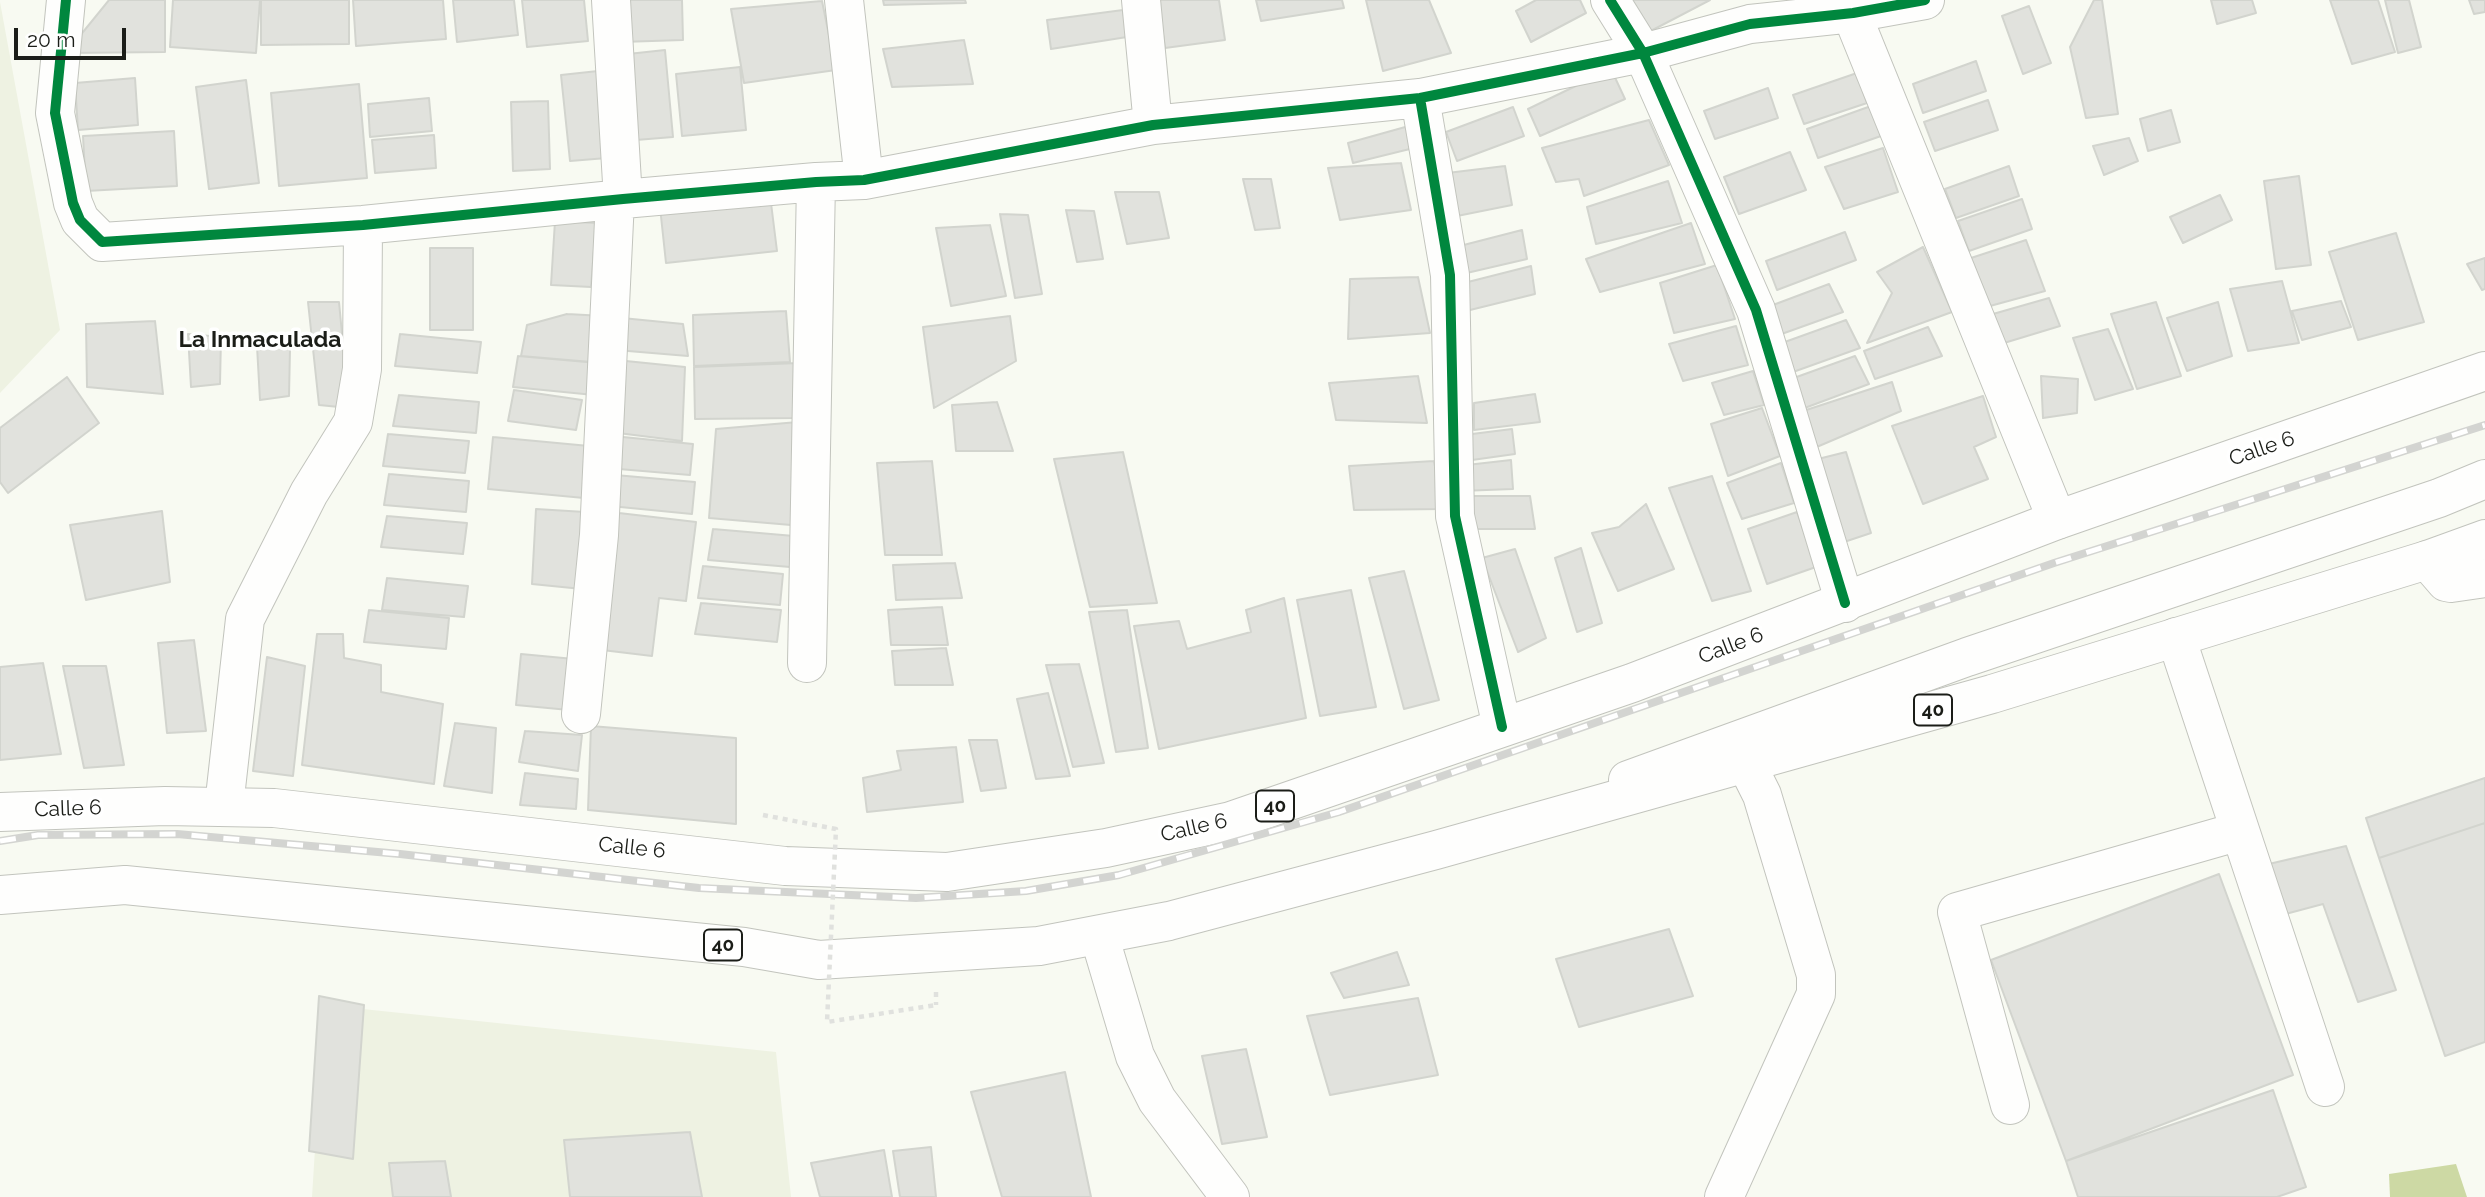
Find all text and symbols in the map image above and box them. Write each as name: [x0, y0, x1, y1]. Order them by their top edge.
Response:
scale bar: [18, 14, 130, 58]
text: 20 m: [27, 27, 75, 52]
district label: La Inmaculada: [179, 326, 341, 354]
street label: Calle 6: [2226, 426, 2298, 472]
street label: Calle 6: [1695, 622, 1767, 670]
road number: 40: [1914, 694, 1952, 726]
road number: 40: [1256, 790, 1294, 821]
street label: Calle 6: [34, 795, 102, 823]
street label: Calle 6: [1158, 808, 1230, 848]
street label: Calle 6: [597, 832, 667, 864]
road number: 40: [704, 930, 742, 960]

